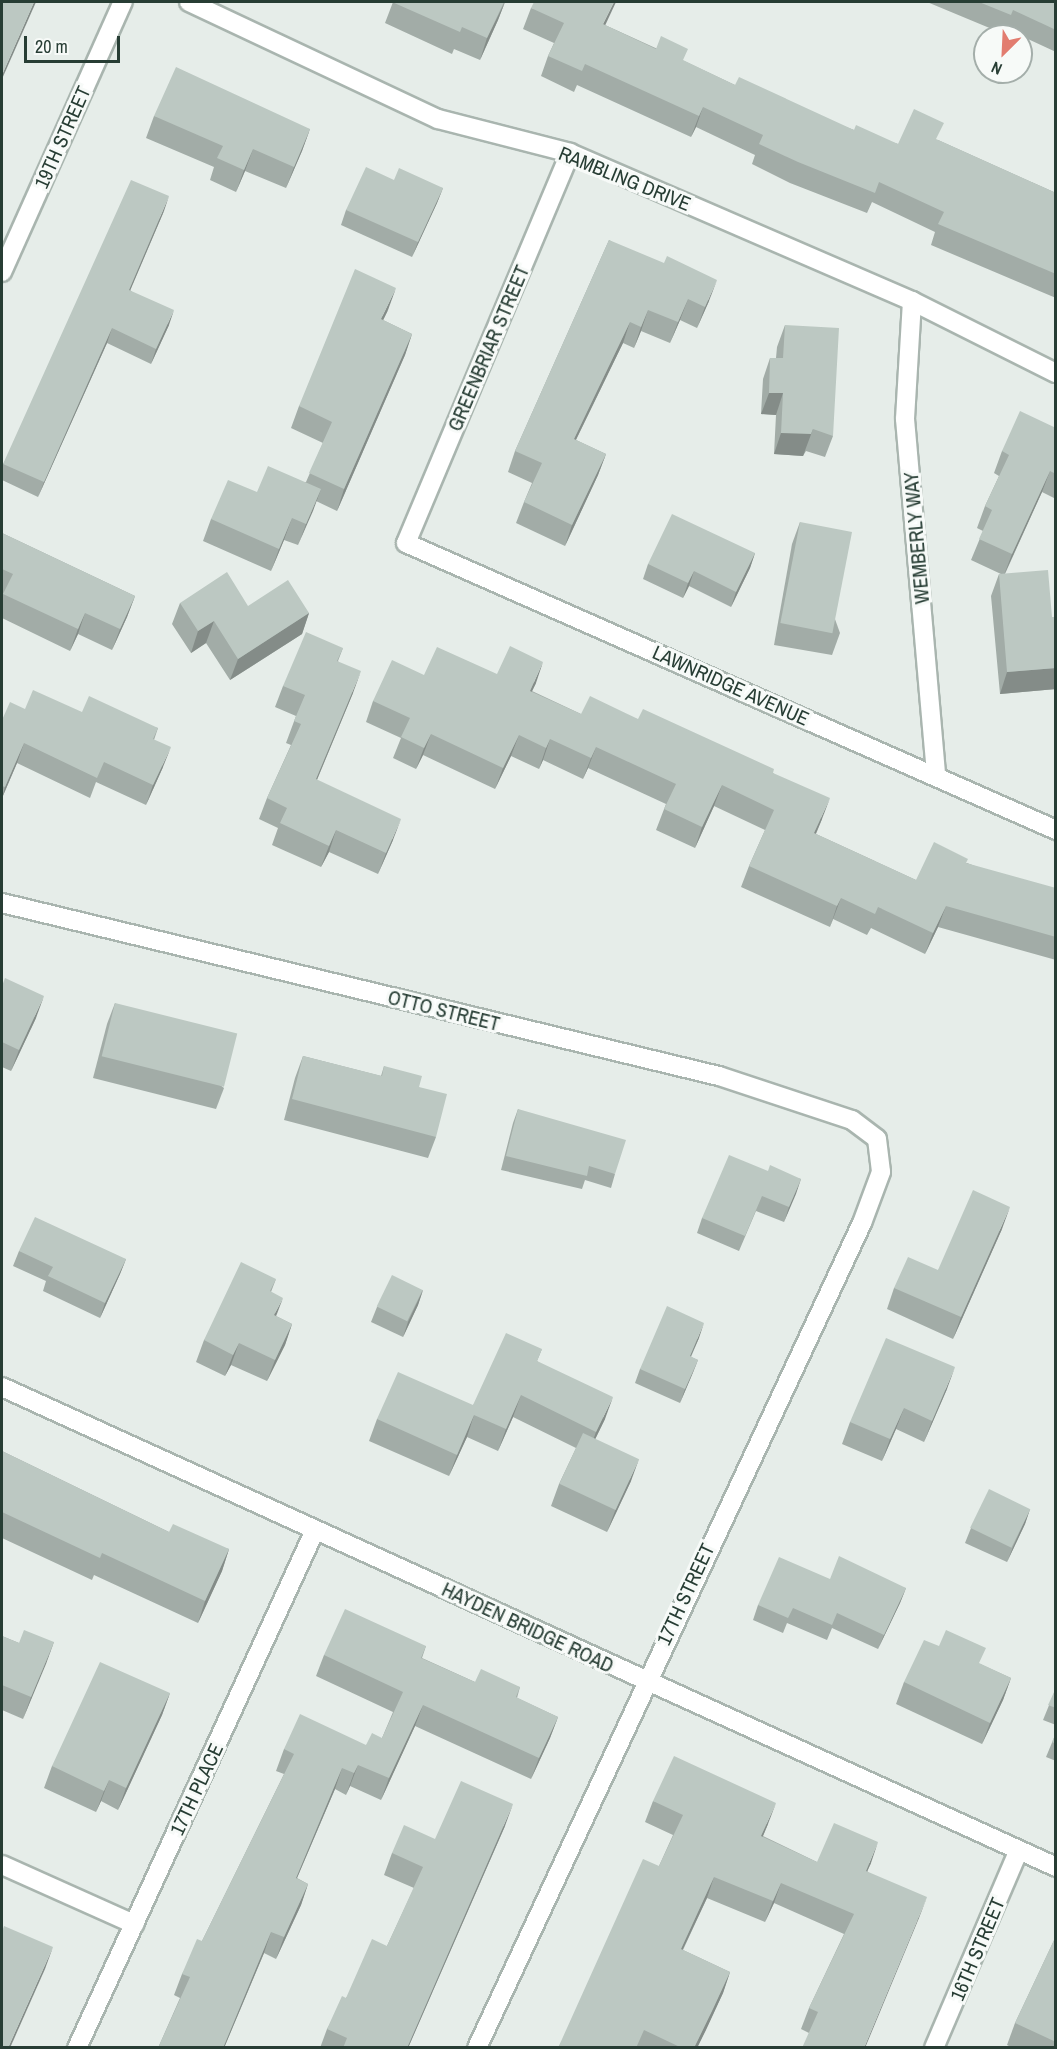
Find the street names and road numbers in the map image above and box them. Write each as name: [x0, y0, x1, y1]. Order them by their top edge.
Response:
street label: 19TH STREET: [29, 82, 95, 192]
street label: RAMBLING DRIVE: [555, 141, 695, 215]
street label: GREENBRIAR STREET: [442, 262, 534, 434]
street label: WEMBERLY WAY: [898, 471, 934, 605]
street label: LAWNRIDGE AVENUE: [649, 640, 813, 730]
street label: OTTO STREET: [386, 985, 502, 1035]
street label: 17TH STREET: [651, 1539, 719, 1649]
street label: HAYDEN BRIDGE ROAD: [438, 1577, 618, 1677]
street label: 17TH PLACE: [164, 1739, 228, 1839]
street label: 16TH STREET: [945, 1894, 1009, 2004]

